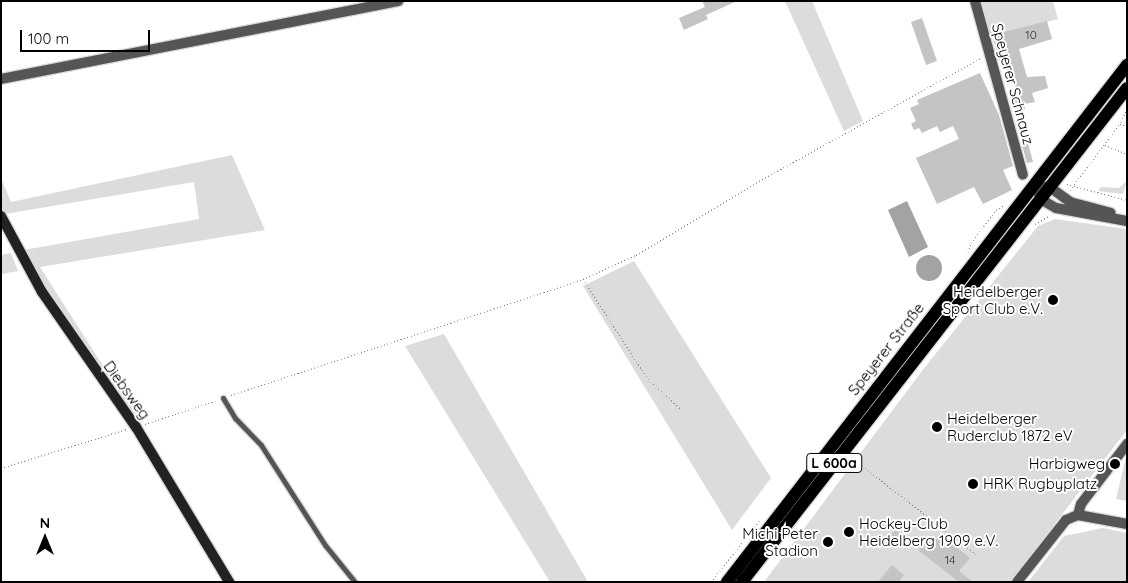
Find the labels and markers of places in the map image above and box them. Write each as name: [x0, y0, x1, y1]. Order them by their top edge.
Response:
place label: Heidelberger Sport Club e.V.: [943, 282, 1043, 317]
marker: Heidelberger Sport Club e.V.: [1047, 294, 1059, 306]
place label: Heidelberger Ruderclub 1872 eV: [947, 409, 1073, 444]
marker: Heidelberger Ruderclub 1872 eV: [931, 421, 943, 433]
place label: Harbigweg: [1029, 455, 1105, 473]
marker: Harbigweg: [1109, 458, 1121, 470]
place label: HRK Rugbyplatz: [983, 475, 1097, 493]
marker: HRK Rugbyplatz: [967, 478, 979, 490]
place label: Hockey-Club Heidelberg 1909 e.V.: [859, 514, 998, 549]
place label: Michi Peter Stadion: [742, 524, 818, 559]
marker: Hockey-Club Heidelberg 1909 e.V.: [843, 526, 855, 538]
marker: Michi Peter Stadion: [822, 536, 834, 548]

